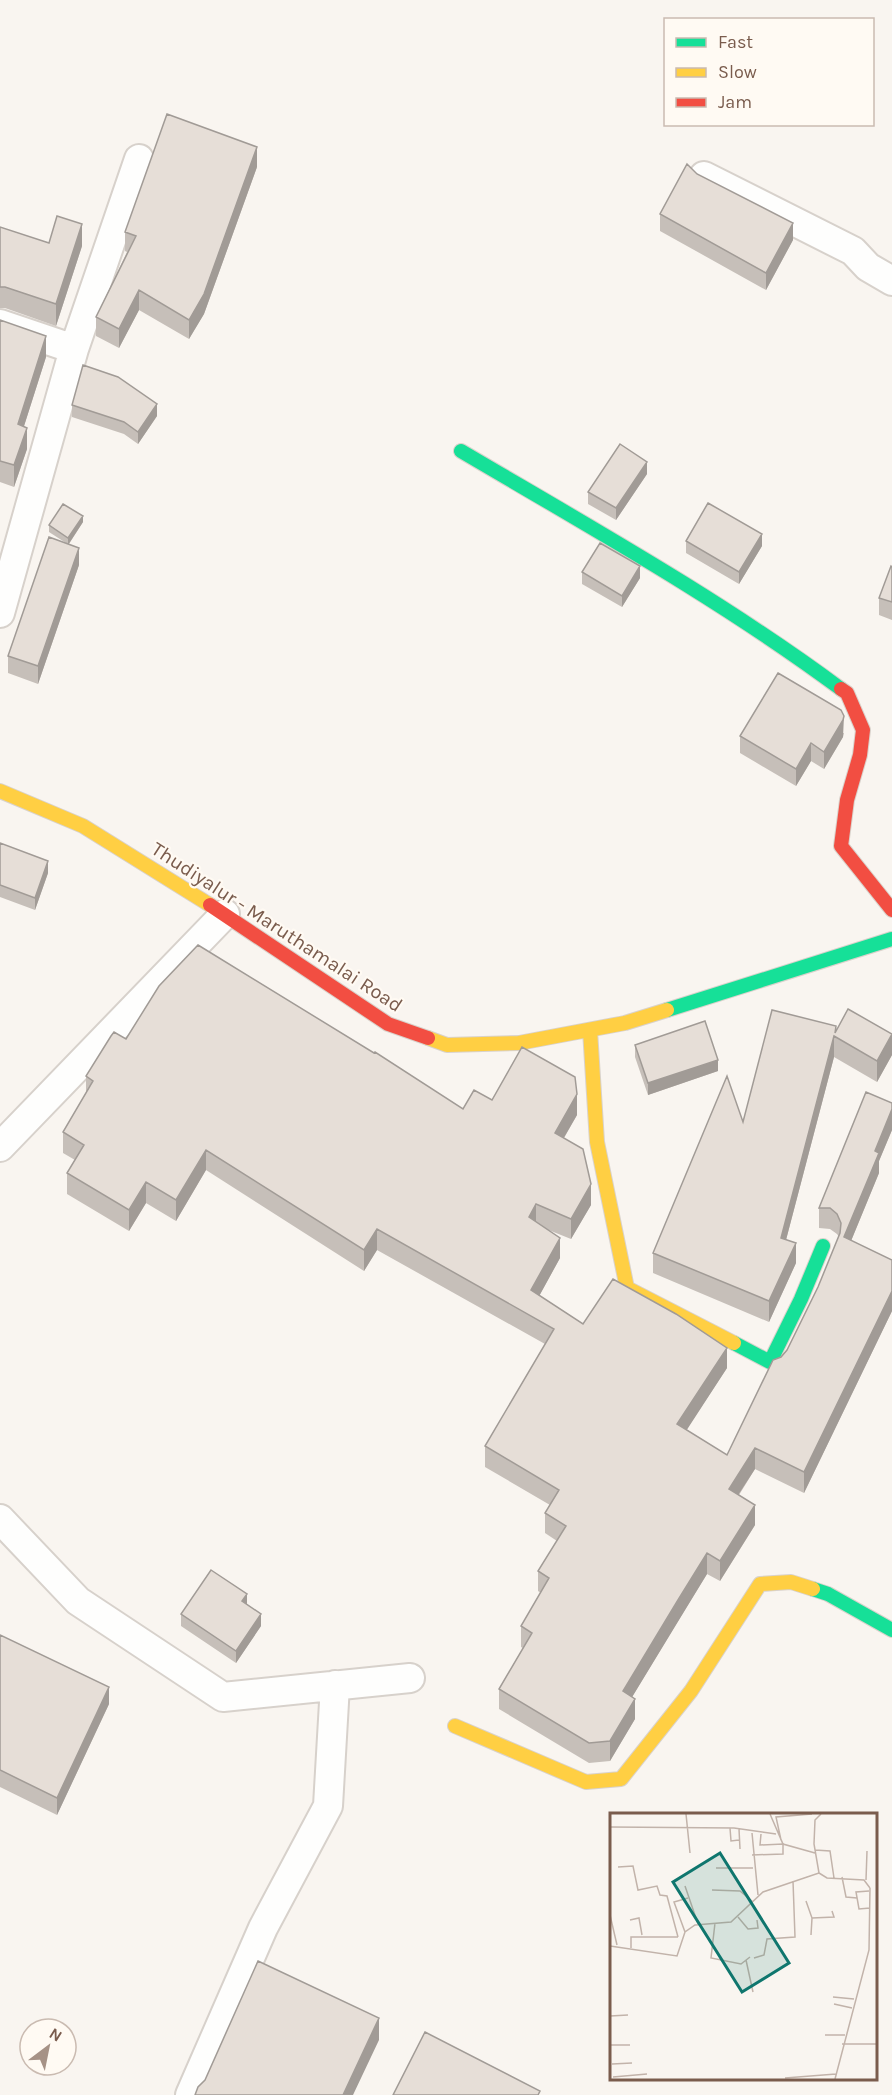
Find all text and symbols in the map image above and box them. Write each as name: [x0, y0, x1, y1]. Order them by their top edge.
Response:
legend: [664, 18, 874, 126]
text: Fast: [718, 31, 753, 53]
text: Slow: [718, 61, 757, 83]
text: Jam: [718, 91, 752, 113]
street label: Thudiyalur - Maruthamalai Road: [147, 837, 407, 1017]
inset map: [610, 1813, 877, 2080]
north arrow: [18, 2017, 78, 2077]
text: N: [46, 2024, 66, 2046]

